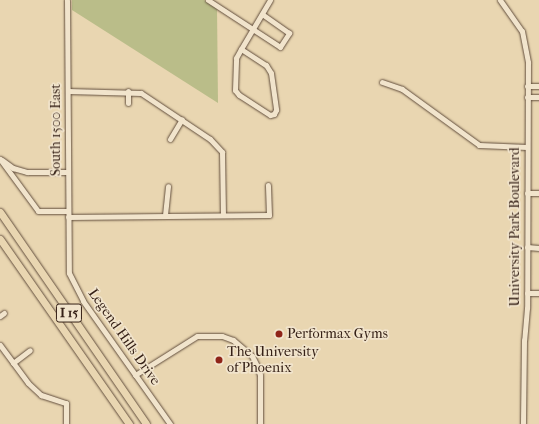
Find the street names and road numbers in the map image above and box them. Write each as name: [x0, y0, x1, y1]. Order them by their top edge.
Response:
street label: South 1500 East: [48, 84, 64, 176]
street label: University Park Boulevard: [507, 147, 523, 307]
street label: Legend Hills Drive: [84, 286, 164, 388]
road number: I 15: [55, 302, 83, 324]

